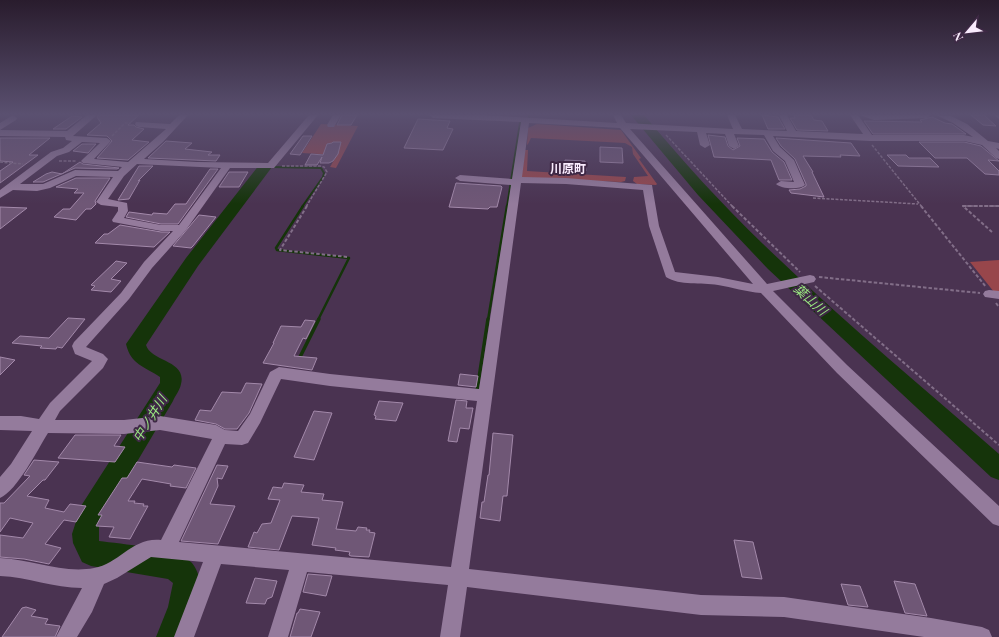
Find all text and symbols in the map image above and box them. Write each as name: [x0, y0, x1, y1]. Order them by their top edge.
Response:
north arrow: [947, 12, 987, 52]
text: N: [949, 30, 966, 44]
district label: 川原町: [550, 160, 586, 176]
water label: 葉山川: [791, 280, 833, 320]
water label: 中ノ井川: [128, 390, 171, 445]

